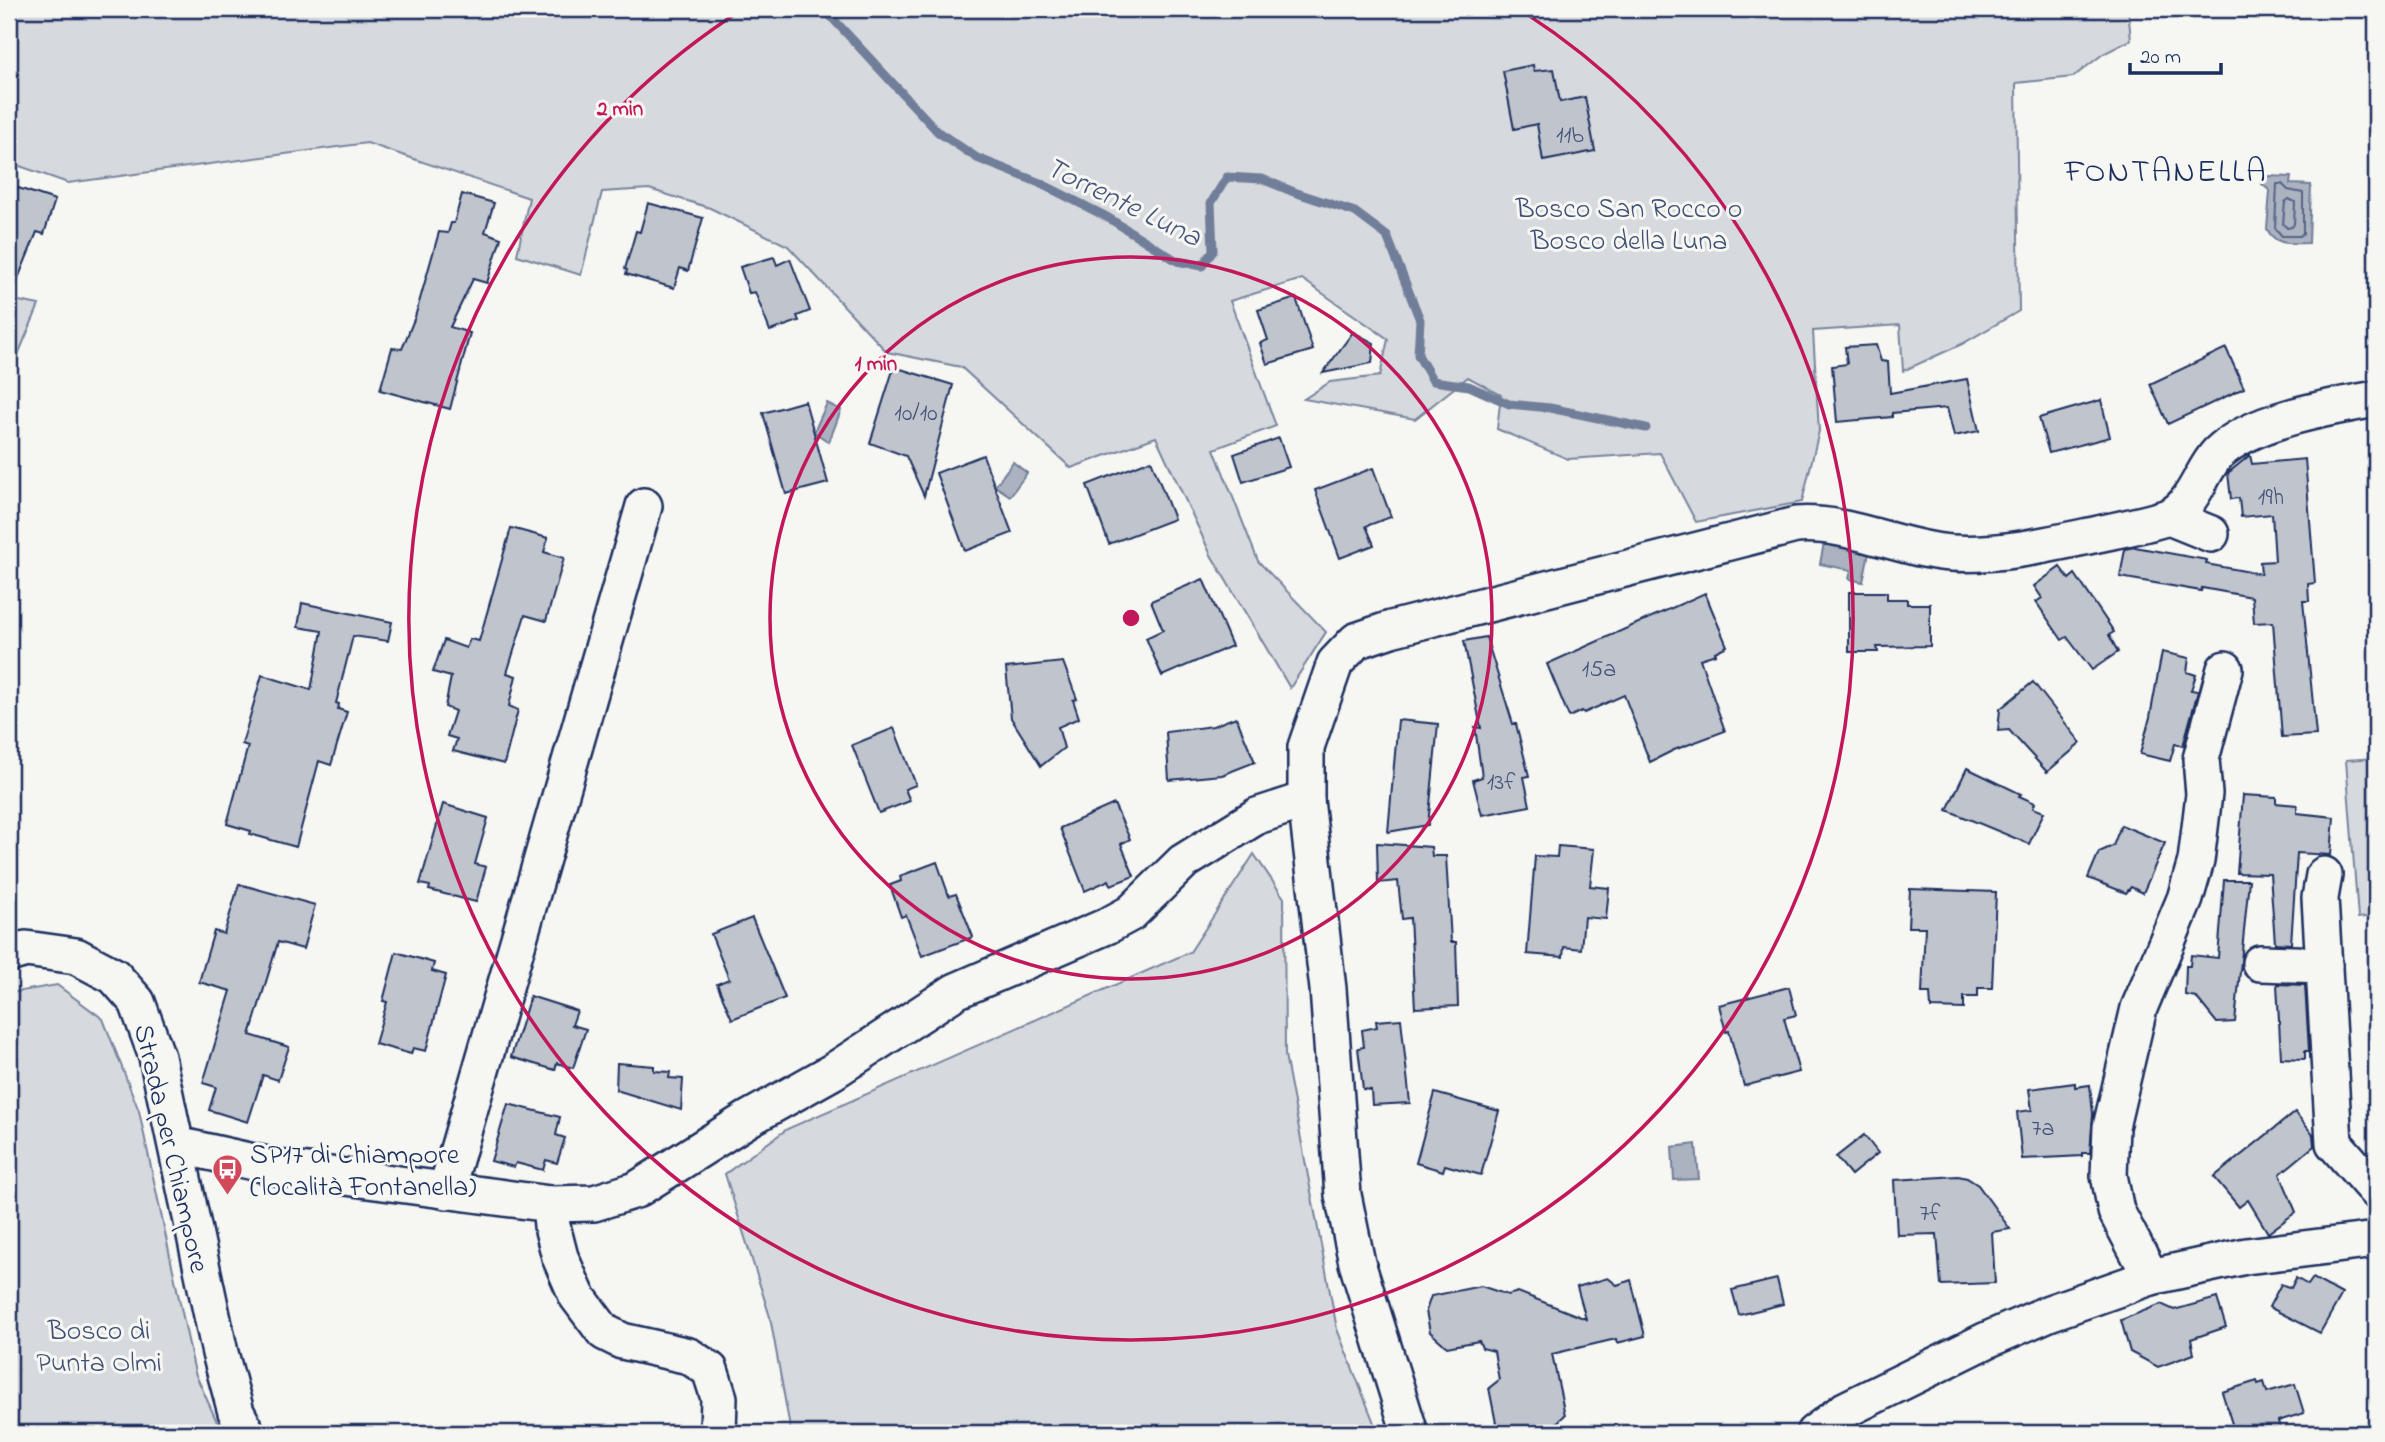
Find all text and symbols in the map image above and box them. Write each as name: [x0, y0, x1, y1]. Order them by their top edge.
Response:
scale bar: [2130, 32, 2220, 76]
text: 20 m: [2140, 43, 2181, 73]
text: 2 min: [596, 95, 643, 125]
house number: 11b: [1556, 119, 1584, 154]
water label: Torrente Luna: [1037, 147, 1209, 261]
district label: FONTANELLA: [2063, 150, 2268, 197]
park label: Bosco San Rocco o Bosco della Luna: [1515, 190, 1742, 263]
text: 1 min: [855, 350, 897, 380]
house number: 10/10: [894, 397, 938, 432]
house number: 19h: [2258, 481, 2284, 516]
centre of rings: [1119, 606, 1143, 630]
house number: 15a: [1582, 653, 1616, 688]
house number: 13f: [1487, 766, 1516, 801]
street label: Strada per Chiampore: [121, 1020, 218, 1278]
house number: 7a: [2032, 1112, 2054, 1147]
place label: SP17 di Chiampore (località Fontanella): [250, 1136, 477, 1209]
bus stop icon: SP17 di Chiampore (località Fontanella): [210, 1152, 244, 1196]
house number: 7f: [1919, 1197, 1941, 1232]
park label: Bosco di Punta Olmi: [36, 1312, 162, 1385]

